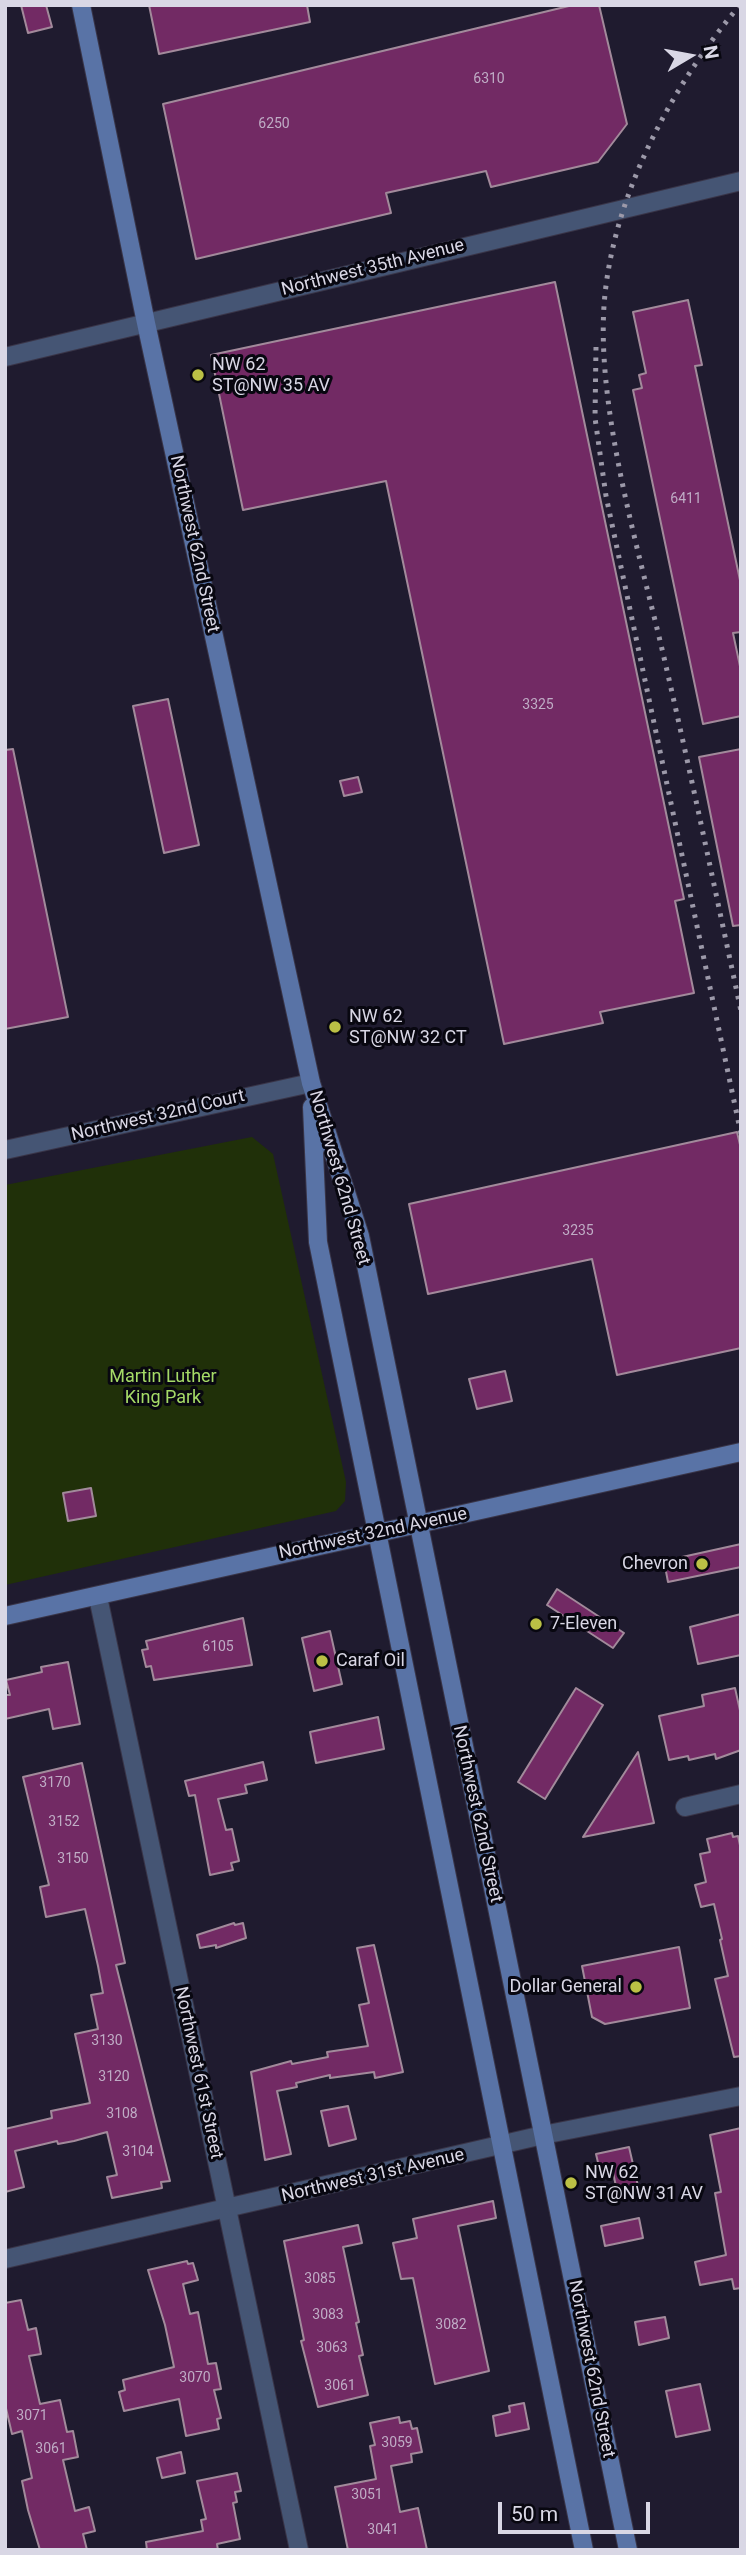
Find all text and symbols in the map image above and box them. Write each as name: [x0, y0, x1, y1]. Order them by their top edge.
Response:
north arrow: [655, 21, 725, 91]
text: N: [699, 44, 724, 61]
house number: 6310: [473, 71, 505, 87]
house number: 6250: [258, 116, 290, 132]
street label: Northwest 35th Avenue: [279, 235, 467, 301]
place label: NW 62 ST@NW 35 AV: [212, 354, 330, 396]
marker: NW 62 ST@NW 35 AV: [190, 367, 206, 383]
street label: Northwest 62nd Street: [165, 454, 223, 634]
house number: 6411: [670, 491, 702, 507]
house number: 3325: [522, 697, 554, 713]
place label: NW 62 ST@NW 32 CT: [349, 1006, 467, 1048]
marker: NW 62 ST@NW 32 CT: [327, 1019, 343, 1035]
street label: Northwest 32nd Court: [69, 1086, 247, 1146]
street label: Northwest 62nd Street: [304, 1088, 374, 1268]
house number: 3235: [562, 1223, 594, 1239]
park label: Martin Luther King Park: [109, 1366, 217, 1408]
street label: Northwest 32nd Avenue: [277, 1503, 469, 1565]
place label: Chevron: [622, 1553, 688, 1575]
marker: Chevron: [694, 1556, 710, 1572]
place label: 7-Eleven: [550, 1613, 617, 1635]
marker: 7-Eleven: [528, 1616, 544, 1632]
house number: 6105: [202, 1639, 234, 1655]
place label: Caraf Oil: [336, 1650, 405, 1672]
marker: Caraf Oil: [314, 1653, 330, 1669]
street label: Northwest 62nd Street: [448, 1724, 506, 1904]
house number: 3170: [39, 1775, 71, 1791]
house number: 3152: [48, 1814, 80, 1830]
house number: 3150: [57, 1851, 89, 1867]
place label: Dollar General: [510, 1976, 622, 1998]
marker: Dollar General: [628, 1979, 644, 1995]
street label: Northwest 61st Street: [169, 1985, 227, 2161]
house number: 3130: [91, 2033, 123, 2049]
house number: 3120: [98, 2069, 130, 2085]
house number: 3108: [106, 2106, 138, 2122]
house number: 3104: [122, 2144, 154, 2160]
street label: Northwest 31st Avenue: [280, 2144, 466, 2208]
place label: NW 62 ST@NW 31 AV: [585, 2162, 703, 2204]
marker: NW 62 ST@NW 31 AV: [563, 2175, 579, 2191]
house number: 3085: [304, 2271, 336, 2287]
street label: Northwest 62nd Street: [563, 2278, 619, 2460]
house number: 3083: [312, 2307, 344, 2323]
house number: 3082: [435, 2317, 467, 2333]
house number: 3063: [316, 2340, 348, 2356]
house number: 3070: [179, 2370, 211, 2386]
house number: 3061: [324, 2378, 356, 2394]
house number: 3071: [16, 2408, 48, 2424]
house number: 3059: [381, 2435, 413, 2451]
house number: 3061: [35, 2441, 67, 2457]
house number: 3051: [351, 2487, 383, 2503]
scale bar: [501, 2488, 653, 2532]
text: 50 m: [511, 2502, 558, 2526]
house number: 3041: [367, 2522, 399, 2538]

